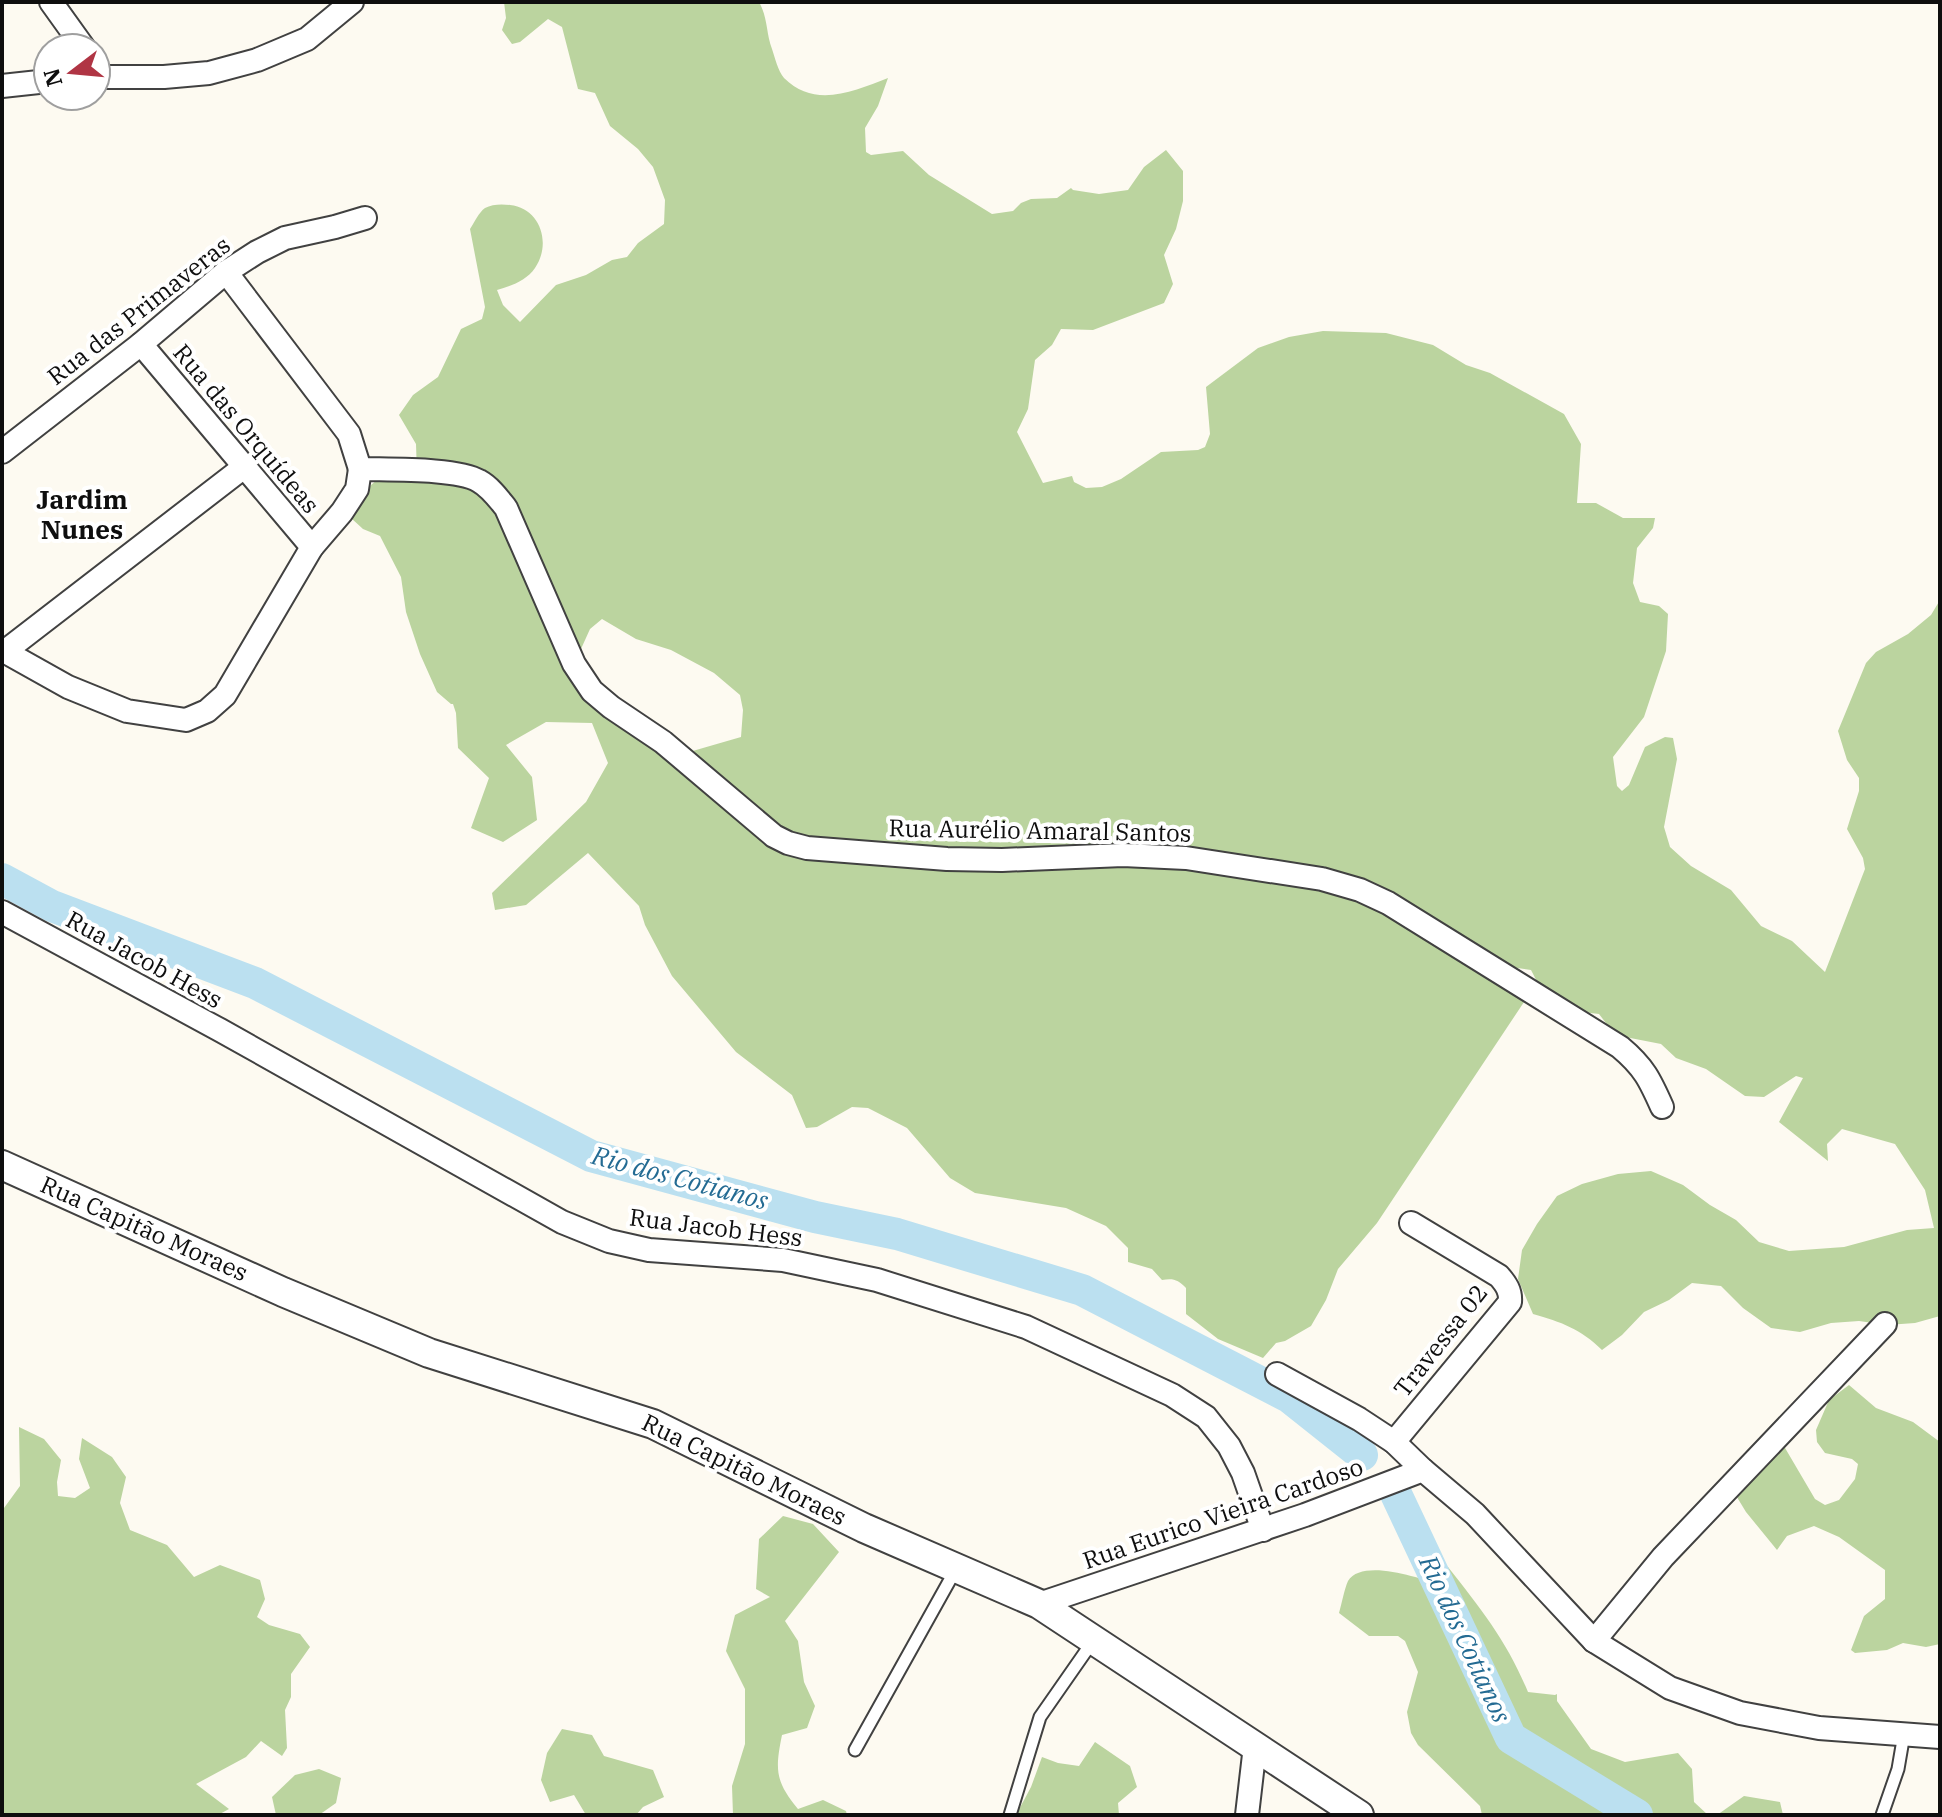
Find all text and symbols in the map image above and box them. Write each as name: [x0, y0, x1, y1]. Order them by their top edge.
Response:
north arrow: [32, 32, 112, 112]
text: N: [36, 65, 69, 90]
street label: Rua das Primaveras: [40, 229, 236, 392]
street label: Rua das Orquídeas: [166, 337, 327, 520]
district label: Jardim Nunes: [36, 482, 128, 546]
street label: Rua Aurélio Amaral Santos: [888, 811, 1192, 849]
street label: Rua Jacob Hess: [61, 903, 228, 1015]
water label: Rio dos Cotianos: [587, 1137, 772, 1217]
street label: Rua Capitão Moraes: [36, 1168, 253, 1288]
street label: Rua Jacob Hess: [628, 1201, 804, 1253]
street label: Travessa 02: [1386, 1277, 1494, 1403]
street label: Rua Capitão Moraes: [637, 1406, 852, 1533]
street label: Rua Eurico Vieira Cardoso: [1078, 1450, 1367, 1576]
water label: Rio dos Cotianos: [1412, 1548, 1520, 1728]

